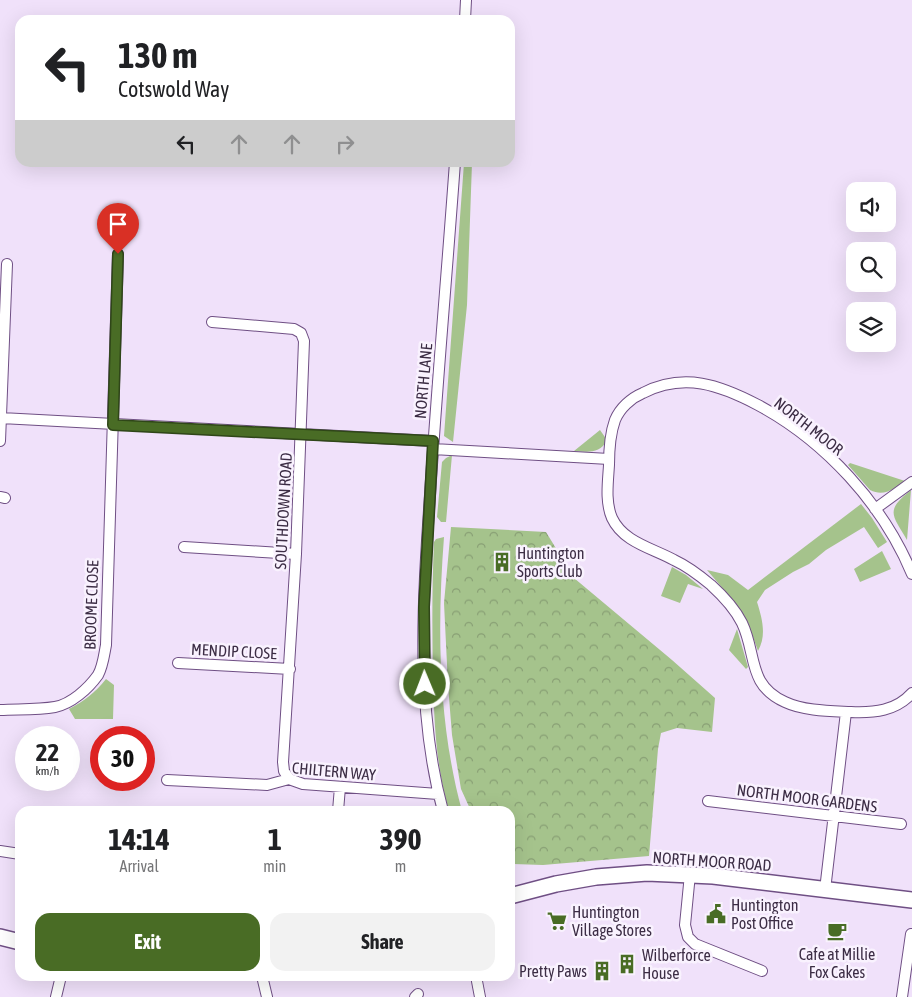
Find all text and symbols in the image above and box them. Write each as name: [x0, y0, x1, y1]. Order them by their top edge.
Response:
icon: left: [35, 35, 100, 100]
text: 130 m: [118, 35, 197, 75]
text: Cotswold Way: [118, 76, 229, 102]
icon: left: [172, 130, 200, 158]
icon: ahead: [225, 130, 253, 158]
icon: ahead: [278, 130, 306, 158]
icon: right: [331, 130, 359, 158]
map controls: [846, 182, 896, 352]
button: sound: [846, 182, 896, 232]
pin: [97, 203, 139, 254]
icon: arrive: [104, 210, 132, 238]
button: search: [846, 242, 896, 292]
button: layers: [846, 302, 896, 352]
street label: NORTH LANE: [411, 342, 435, 419]
street label: NORTH MOOR: [771, 393, 847, 459]
street label: SOUTHDOWN ROAD: [271, 452, 295, 570]
place label: Huntington Sports Club: [517, 544, 584, 581]
building icon: Huntington Sports Club: [491, 551, 513, 573]
street label: BROOME CLOSE: [80, 560, 102, 650]
street label: MENDIP CLOSE: [191, 640, 278, 662]
position arrow: [398, 657, 450, 709]
speed limit sign: 30: [90, 726, 155, 791]
text: 22: [36, 738, 59, 766]
street label: CHILTERN WAY: [291, 758, 378, 784]
text: km/h: [36, 764, 59, 778]
street label: NORTH MOOR GARDENS: [736, 780, 878, 816]
text: 14:14: [108, 822, 170, 856]
text: 1: [268, 822, 282, 856]
text: 390: [379, 822, 422, 856]
street label: NORTH MOOR ROAD: [652, 848, 772, 874]
text: Arrival: [120, 857, 159, 875]
text: min: [263, 857, 286, 875]
text: m: [395, 857, 406, 875]
place label: Huntington Post Office: [731, 896, 798, 932]
place label: Huntington Village Stores: [572, 903, 652, 940]
public building icon: Huntington Post Office: [705, 903, 727, 925]
supermarket icon: Huntington Village Stores: [546, 910, 568, 932]
button: Exit: [35, 913, 260, 971]
button: Share: [270, 913, 495, 971]
cafe icon: Cafe at Millie Fox Cakes: [826, 920, 848, 942]
place label: Cafe at Millie Fox Cakes: [799, 945, 875, 981]
place label: Wilberforce House: [642, 946, 711, 982]
building icon: Wilberforce House: [616, 953, 638, 975]
building icon: Pretty Paws: [591, 960, 613, 982]
place label: Pretty Paws: [519, 962, 587, 981]

